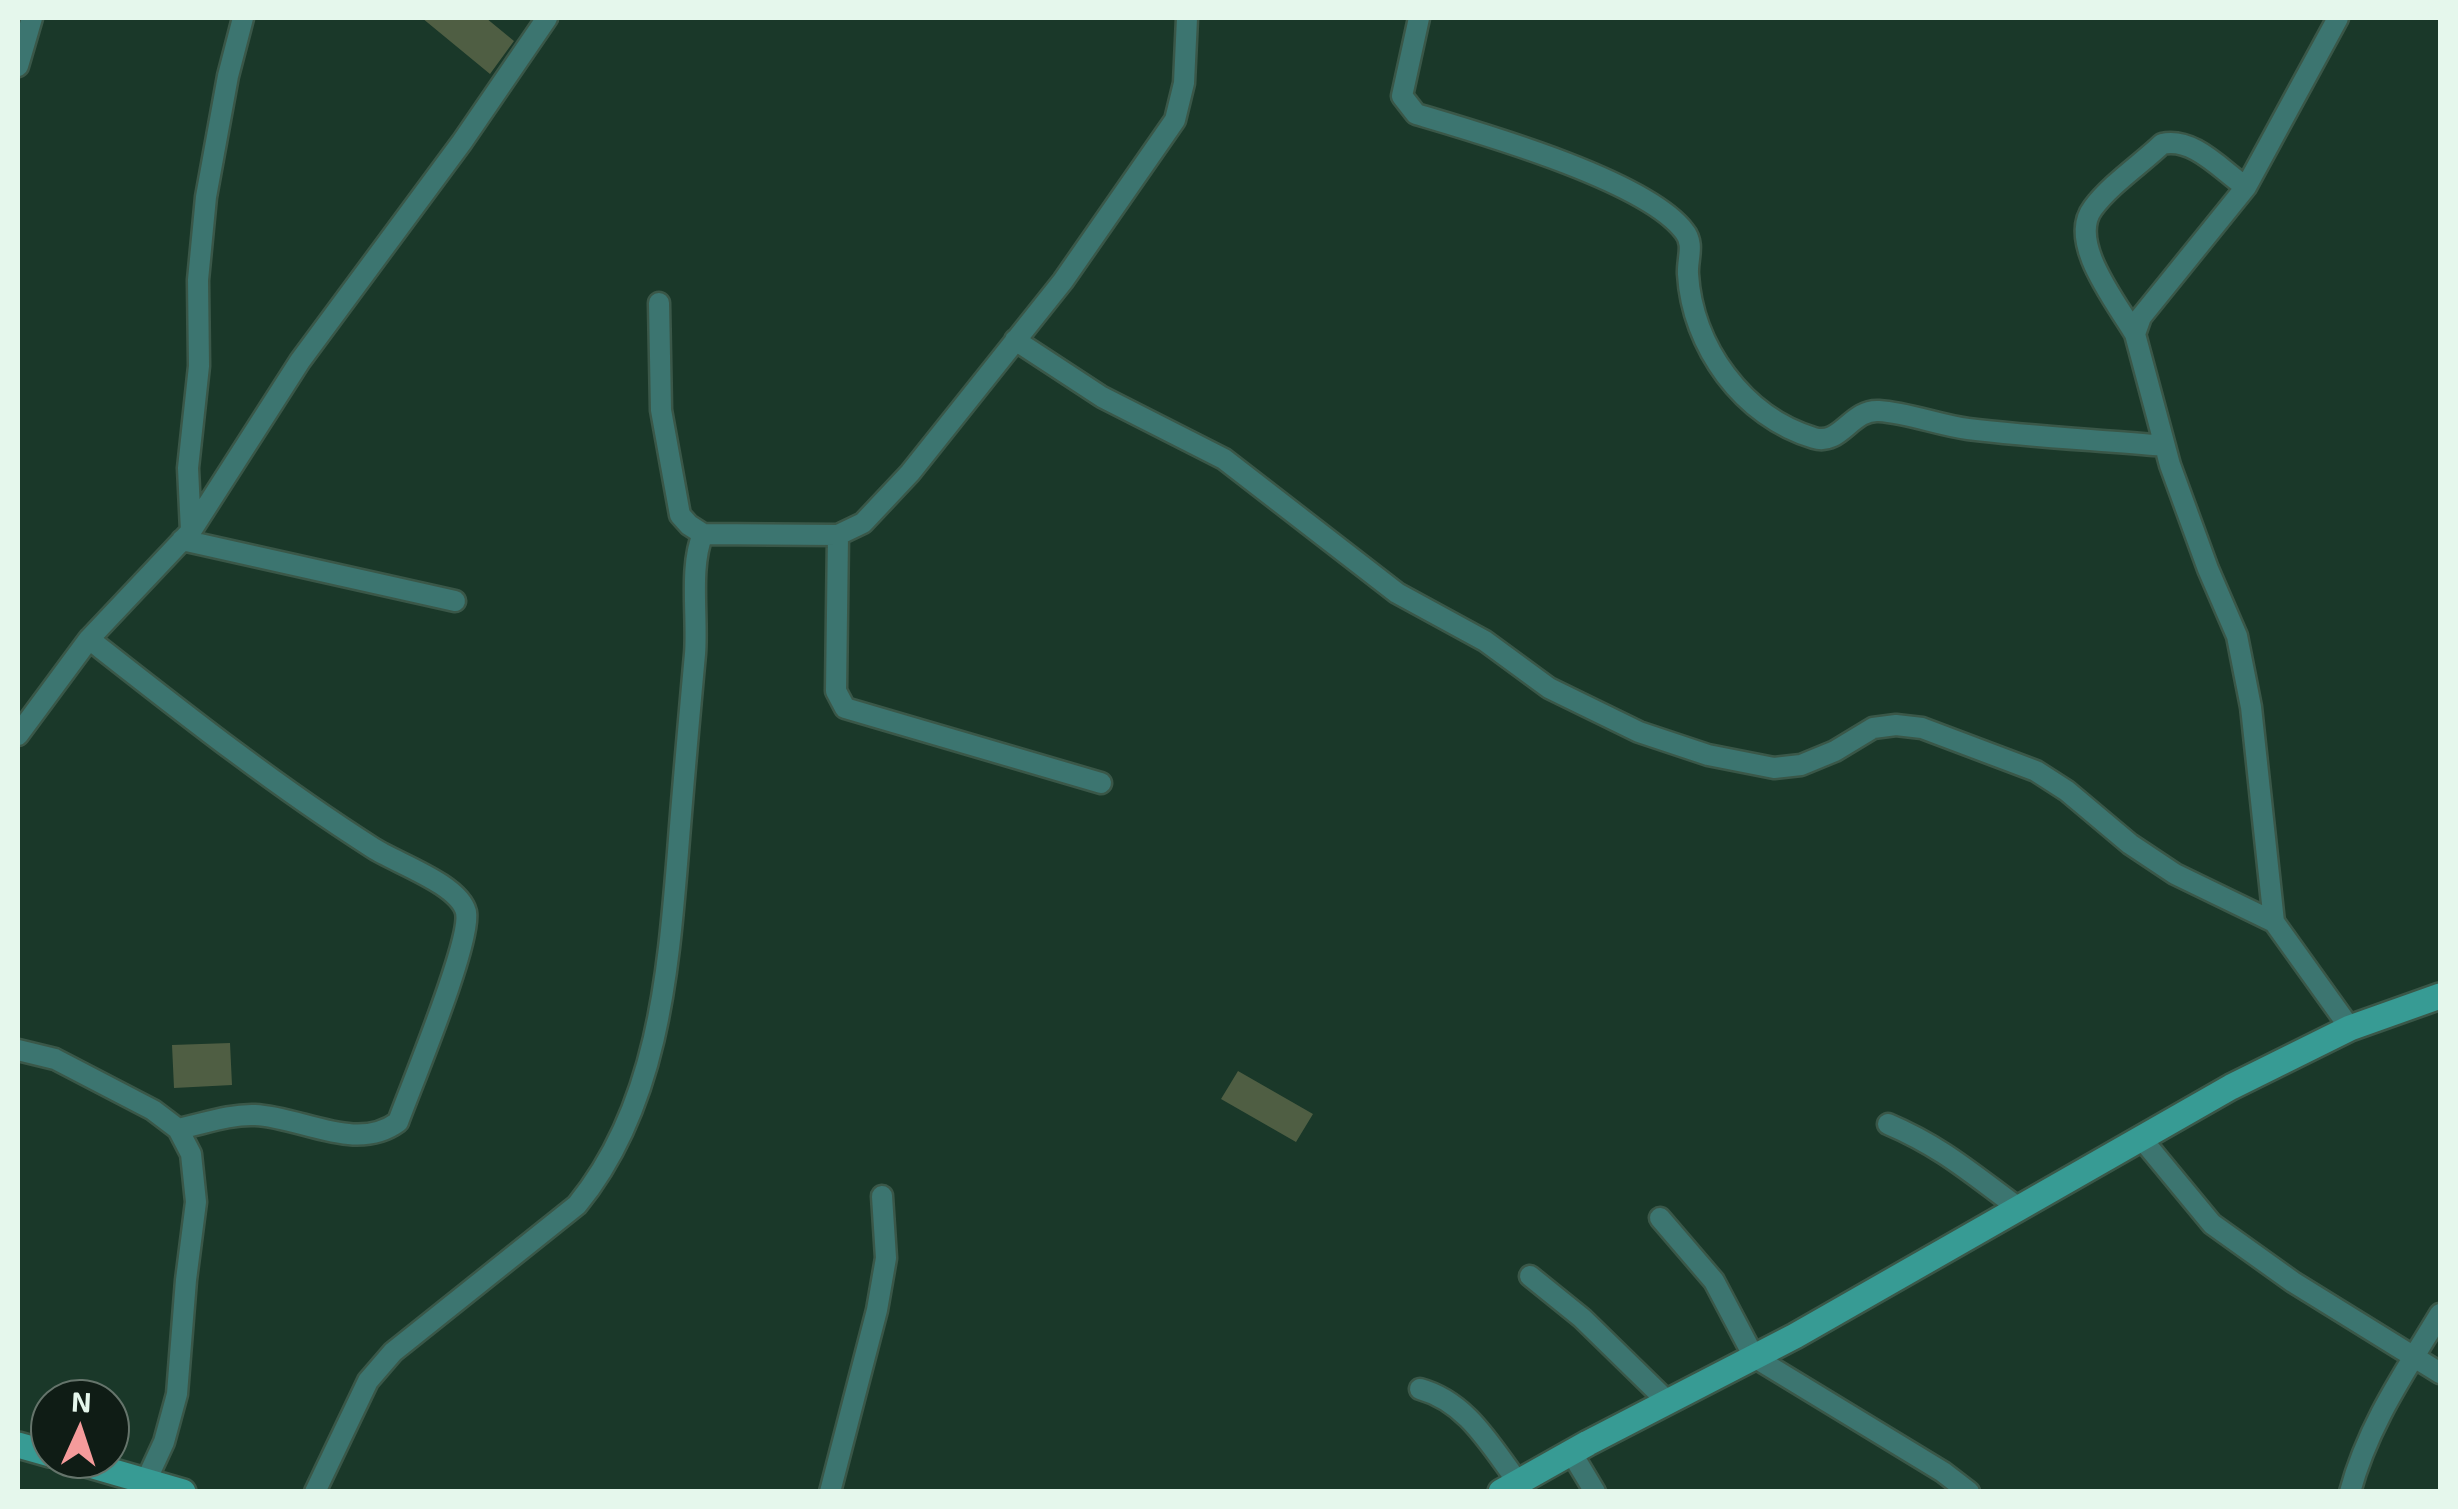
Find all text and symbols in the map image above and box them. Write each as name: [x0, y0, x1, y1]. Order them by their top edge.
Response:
north arrow: [30, 1379, 130, 1479]
text: N: [70, 1384, 92, 1419]

